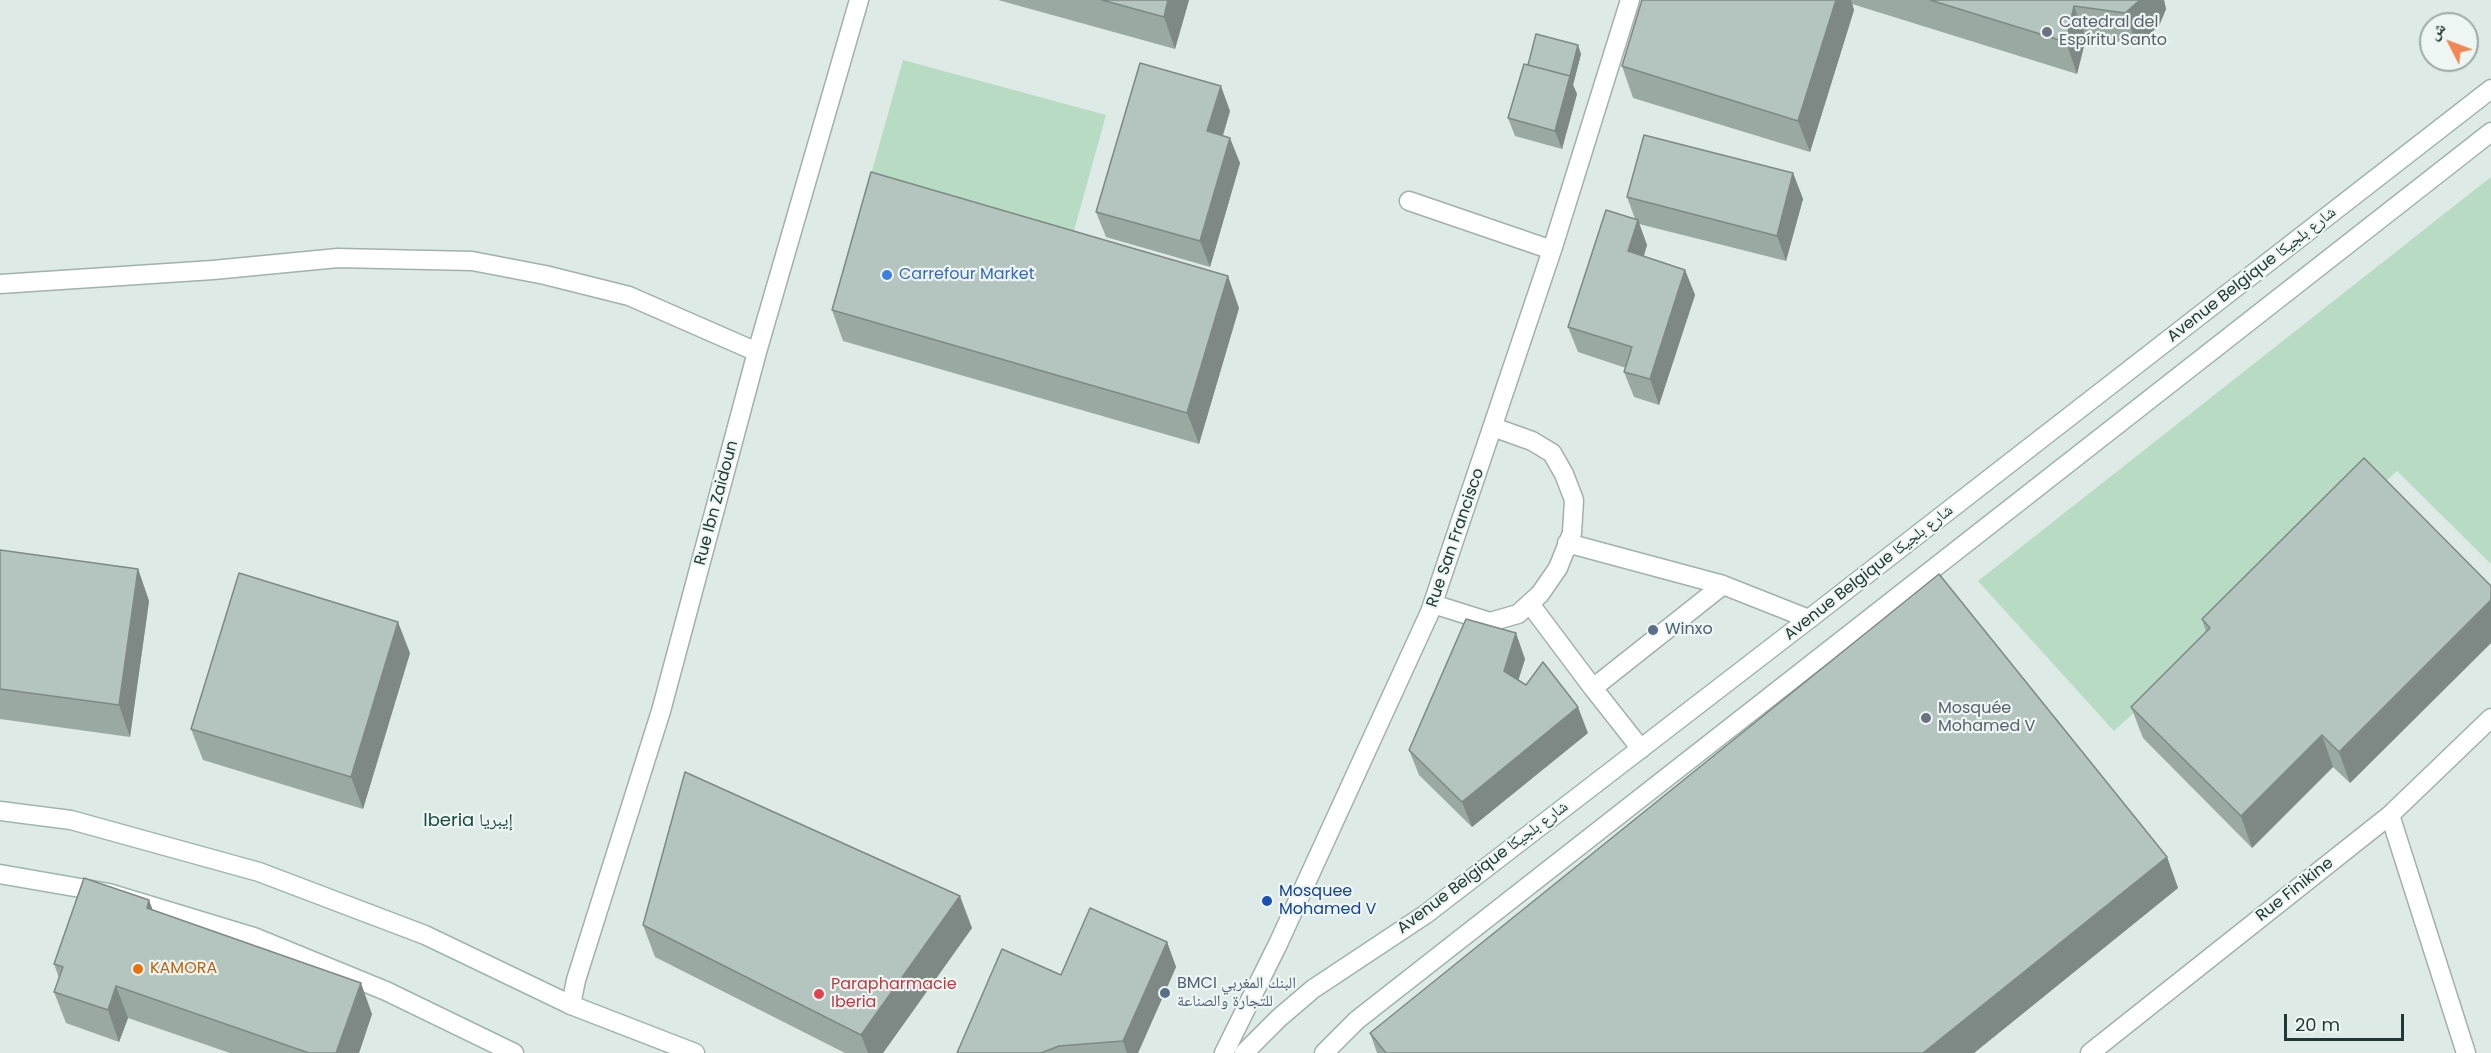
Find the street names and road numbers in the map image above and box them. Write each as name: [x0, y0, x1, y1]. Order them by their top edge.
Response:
street label: Avenue Belgique شارع بلجيكا: [2164, 203, 2340, 347]
street label: Rue Ibn Zaidoun: [691, 439, 743, 567]
street label: Rue San Francisco: [1423, 466, 1489, 610]
street label: Avenue Belgique شارع بلجيكا: [1781, 501, 1957, 645]
street label: Avenue Belgique شارع بلجيكا: [1394, 797, 1572, 939]
street label: Rue Finikine: [2253, 854, 2337, 926]

